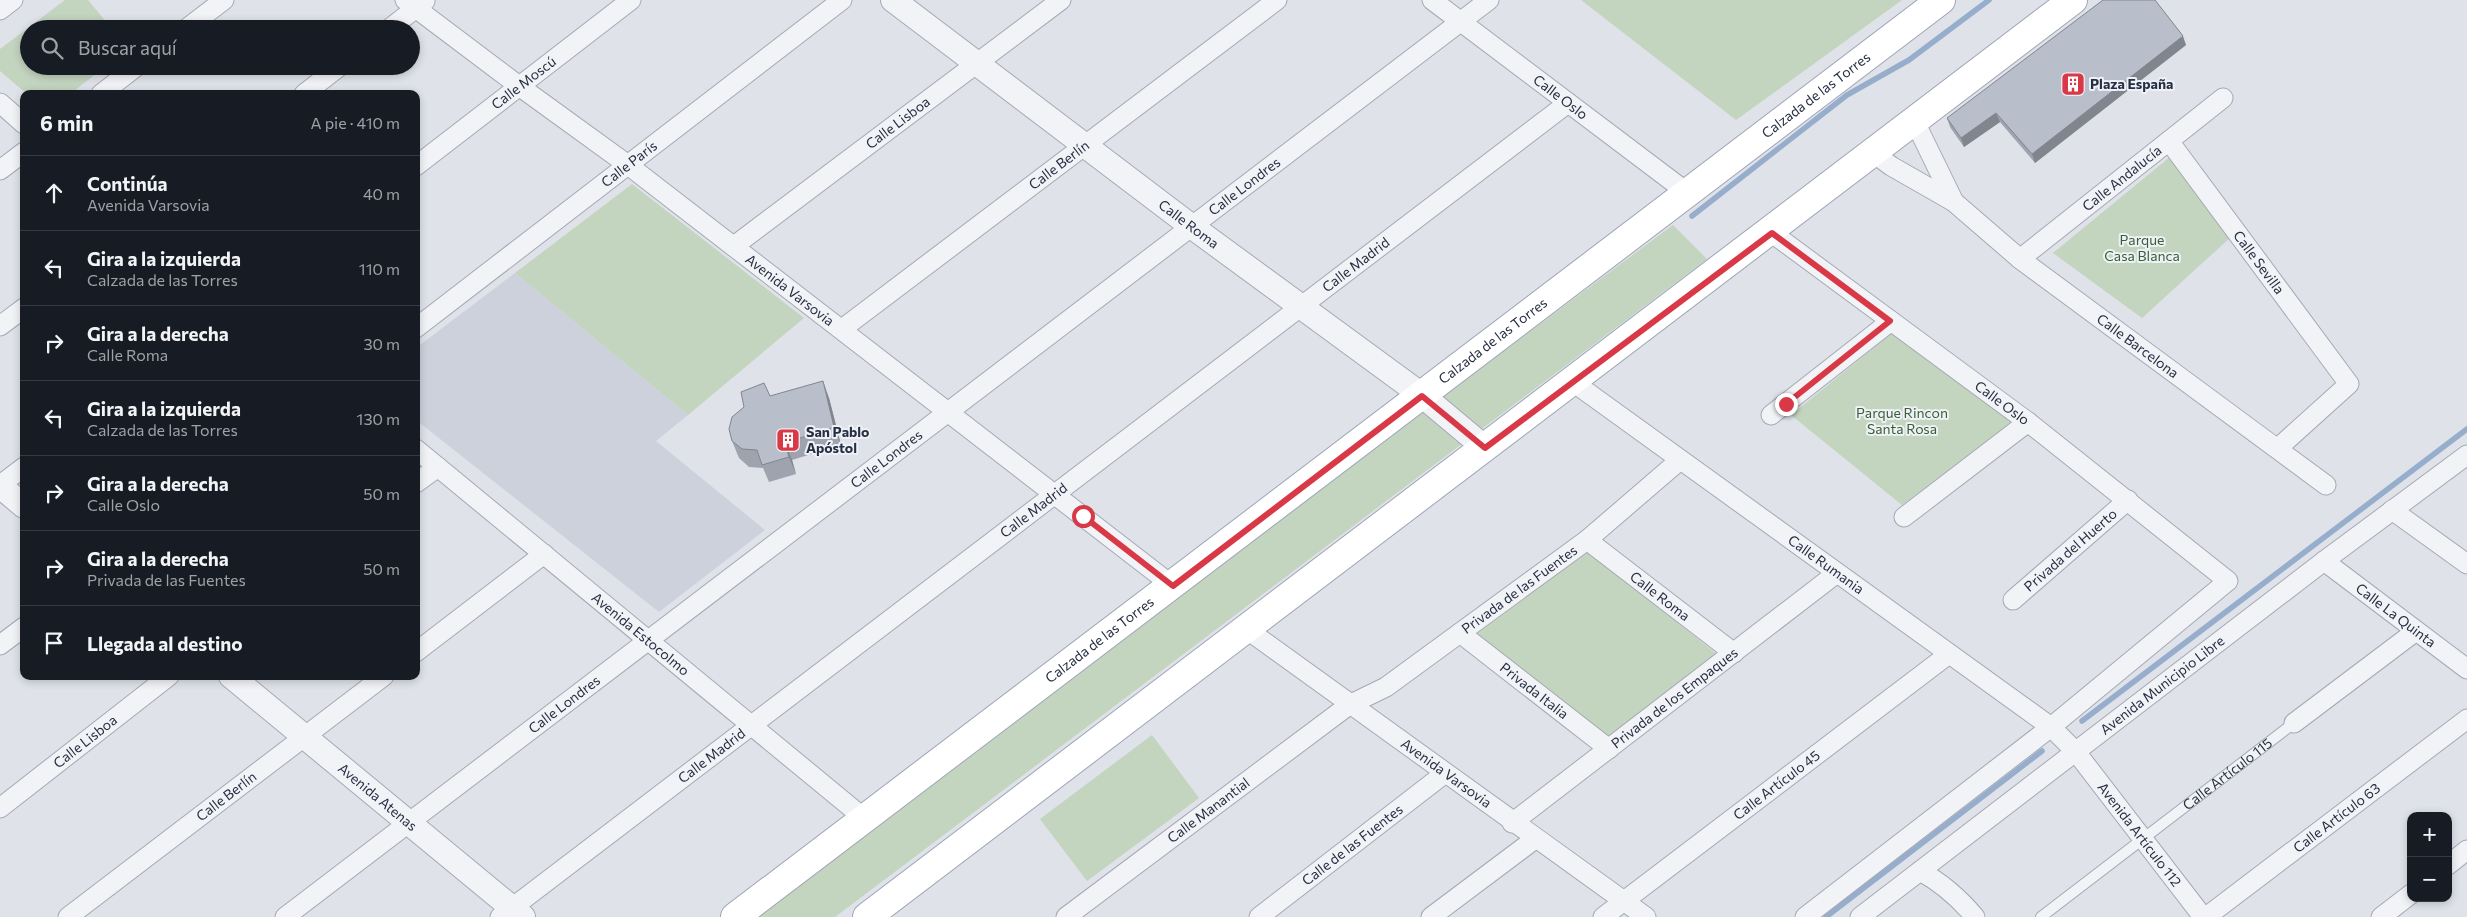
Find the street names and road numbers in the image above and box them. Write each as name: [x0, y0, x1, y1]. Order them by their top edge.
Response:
street label: Calzada de las Torres: [1758, 48, 1873, 141]
street label: Calle Moscú: [488, 52, 559, 113]
street label: Calle Oslo: [1530, 71, 1591, 123]
street label: Calle Lisboa: [862, 93, 933, 152]
street label: Calle Berlín: [1025, 136, 1092, 193]
street label: Calle París: [598, 137, 660, 190]
street label: Calle Andalucía: [2078, 141, 2165, 214]
street label: Calle Londres: [1205, 153, 1283, 219]
street label: Calle Roma: [1155, 196, 1223, 252]
street label: Calle Sevilla: [2230, 227, 2288, 297]
street label: Calle Madrid: [1318, 233, 1392, 295]
street label: Avenida Varsovia: [743, 250, 838, 329]
street label: Calzada de las Torres: [1435, 294, 1550, 387]
street label: Calle Barcelona: [2094, 310, 2182, 381]
street label: Calle Oslo: [1972, 377, 2033, 428]
street label: Calle Londres: [847, 426, 925, 491]
street label: Calle Madrid: [996, 479, 1070, 541]
street label: Privada del Huerto: [2020, 505, 2120, 595]
street label: Calle Rumania: [1785, 531, 1868, 597]
street label: Privada de las Fuentes: [1458, 541, 1580, 637]
street label: Calle Roma: [1627, 567, 1694, 624]
street label: Calle La Quinta: [2353, 579, 2440, 651]
street label: Avenida Estocolmo: [589, 589, 693, 679]
street label: Calzada de las Torres: [1042, 593, 1157, 686]
street label: Avenida Municipio Libre: [2096, 632, 2228, 738]
street label: Privada de los Empaques: [1607, 643, 1741, 752]
street label: Privada Italia: [1497, 658, 1572, 722]
street label: Calle Londres: [525, 671, 603, 737]
street label: Calle Lisboa: [50, 711, 120, 771]
street label: Calle Madrid: [674, 724, 748, 786]
street label: Avenida Varsovia: [1398, 734, 1495, 811]
street label: Calle Artículo 115: [2179, 734, 2275, 813]
street label: Calle Artículo 45: [1729, 746, 1823, 823]
street label: Avenida Atenas: [335, 759, 421, 834]
street label: Calle Berlín: [192, 768, 259, 824]
street label: Calle Manantial: [1164, 774, 1253, 846]
street label: Avenida Artículo 112: [2094, 779, 2186, 890]
street label: Calle Artículo 63: [2290, 779, 2383, 856]
street label: Calle de las Fuentes: [1298, 800, 1406, 889]

